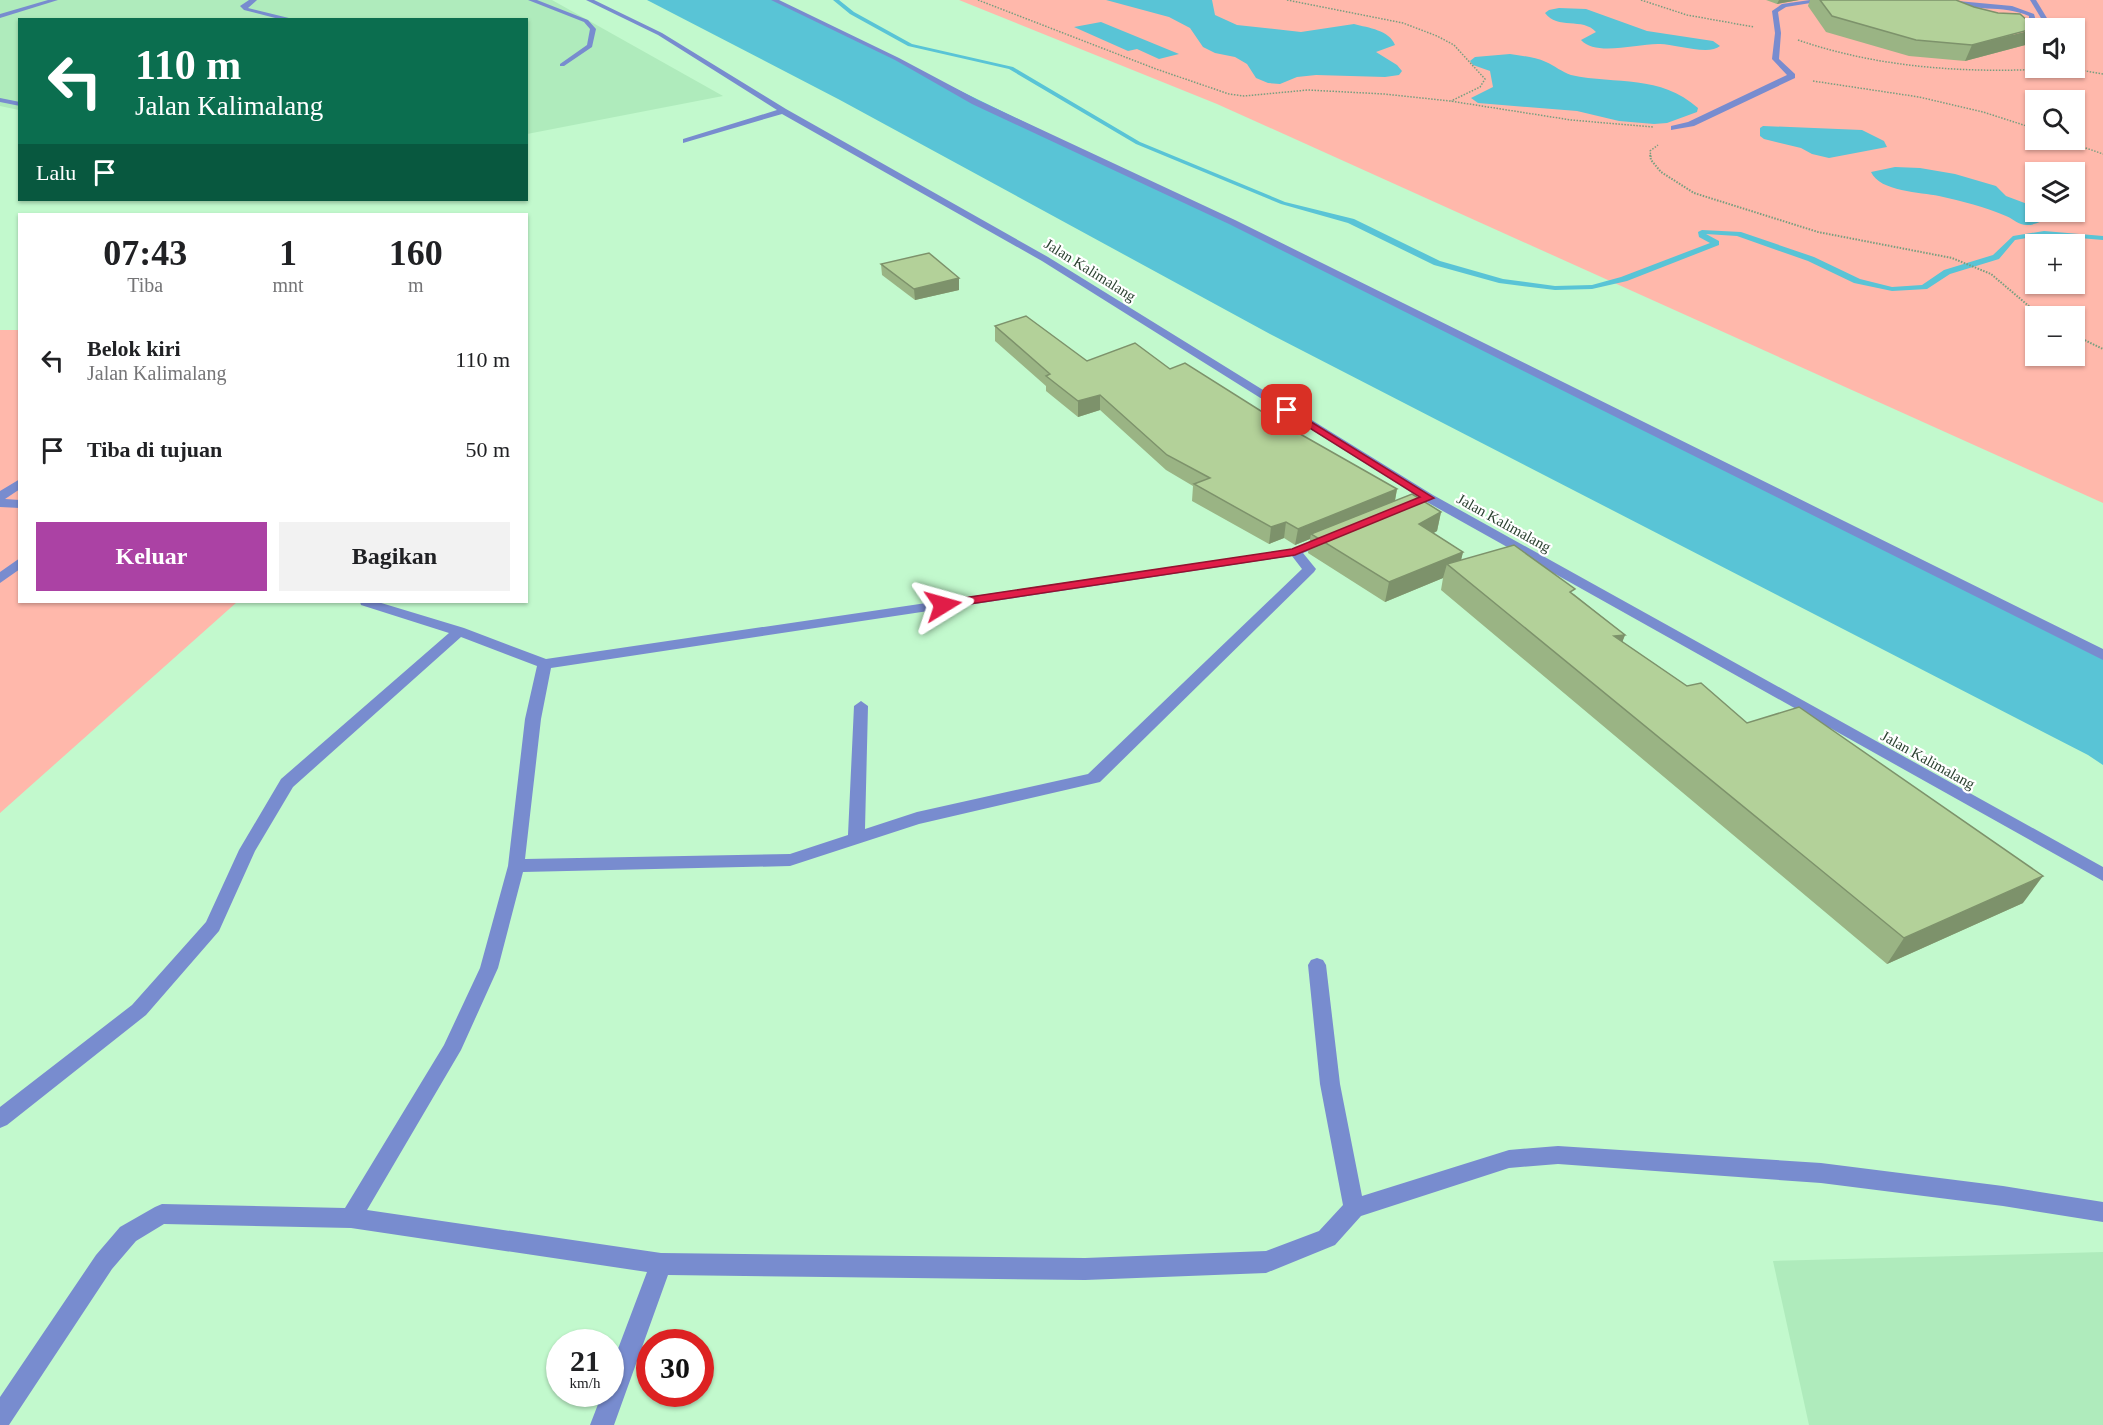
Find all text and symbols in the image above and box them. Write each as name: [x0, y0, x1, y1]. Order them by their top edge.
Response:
map controls: [2025, 18, 2085, 366]
button: sound: [2025, 18, 2085, 78]
icon: left: [36, 42, 114, 120]
text: 110 m: [135, 42, 241, 88]
button: search: [2025, 90, 2085, 150]
text: Jalan Kalimalang: [135, 91, 323, 121]
icon: arrive: [88, 156, 121, 189]
text: Lalu: [36, 160, 76, 185]
button: layers: [2025, 162, 2085, 222]
text: 07:43: [103, 233, 187, 273]
text: 1: [279, 233, 297, 273]
text: 160: [389, 233, 443, 273]
button: +: [2025, 234, 2085, 294]
street label: Jalan Kalimalang: [1041, 236, 1139, 305]
text: Tiba: [127, 274, 163, 296]
text: mnt: [272, 274, 304, 296]
text: m: [408, 274, 424, 296]
button: −: [2025, 306, 2085, 366]
text: Belok kiri: [87, 336, 181, 361]
icon: left: [36, 344, 69, 377]
text: 110 m: [455, 347, 510, 372]
text: Jalan Kalimalang: [87, 362, 226, 384]
pin: [1261, 384, 1312, 435]
icon: arrive: [1270, 393, 1303, 426]
icon: arrive: [36, 434, 69, 467]
text: Tiba di tujuan: [87, 437, 222, 462]
text: 50 m: [465, 437, 510, 462]
street label: Jalan Kalimalang: [1454, 491, 1554, 556]
button: Keluar: [36, 522, 267, 591]
button: Bagikan: [279, 522, 510, 591]
position arrow: [911, 573, 975, 637]
street label: Jalan Kalimalang: [1878, 728, 1978, 793]
speed limit sign: 30: [636, 1329, 714, 1407]
text: 21: [570, 1344, 600, 1377]
text: km/h: [570, 1375, 600, 1391]

